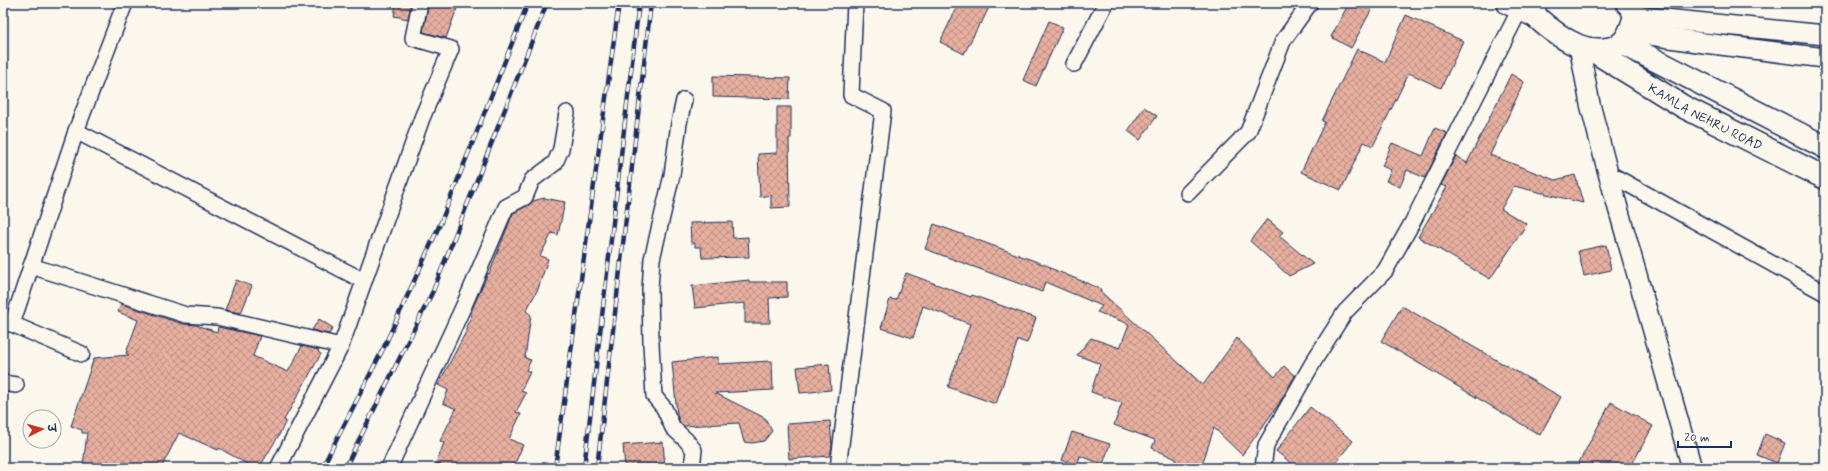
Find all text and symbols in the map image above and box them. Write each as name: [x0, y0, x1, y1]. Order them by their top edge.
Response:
street label: KAMLA NEHRU ROAD: [1645, 80, 1765, 155]
north arrow: [22, 409, 62, 449]
text: उ: [44, 423, 58, 434]
scale bar: [1678, 423, 1731, 449]
text: 20 m: [1684, 430, 1710, 446]

